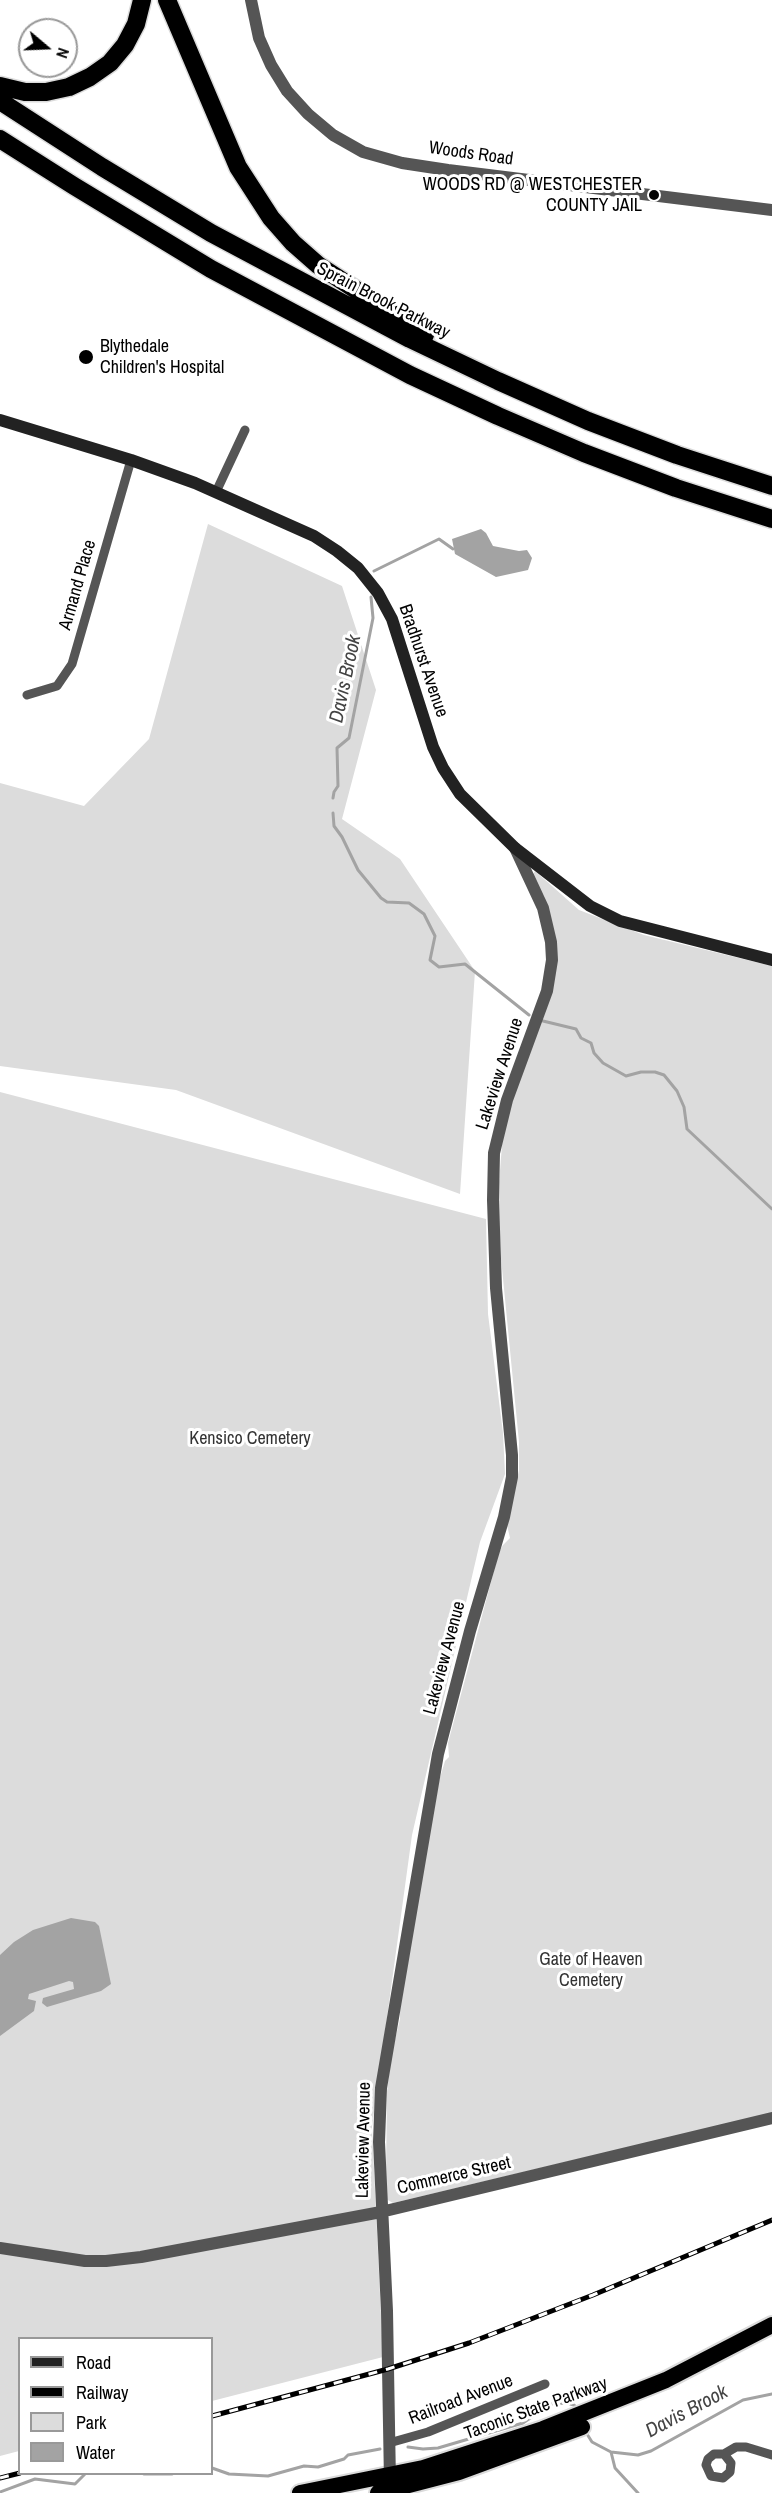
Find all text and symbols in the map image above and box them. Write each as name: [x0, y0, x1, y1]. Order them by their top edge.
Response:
north arrow: [18, 18, 78, 78]
text: N: [51, 45, 75, 61]
street label: Woods Road: [427, 137, 515, 171]
place label: WOODS RD @ WESTCHESTER COUNTY JAIL: [423, 174, 642, 216]
marker: WOODS RD @ WESTCHESTER COUNTY JAIL: [647, 188, 661, 202]
street label: Sprain Brook Parkway: [313, 258, 453, 344]
place label: Blythedale Children's Hospital: [100, 336, 224, 378]
marker: Blythedale Children's Hospital: [77, 348, 95, 366]
street label: Armand Place: [55, 537, 101, 633]
street label: Bradhurst Avenue: [394, 602, 452, 720]
water label: Davis Brook: [325, 633, 367, 725]
street label: Lakeview Avenue: [472, 1015, 528, 1133]
park label: Kensico Cemetery: [189, 1428, 311, 1450]
street label: Lakeview Avenue: [420, 1599, 470, 1717]
park label: Gate of Heaven Cemetery: [539, 1949, 643, 1992]
street label: Lakeview Avenue: [352, 2082, 376, 2198]
street label: Commerce Street: [395, 2152, 513, 2200]
legend: [18, 2337, 213, 2475]
text: Road: [76, 2350, 111, 2375]
street label: Railroad Avenue: [406, 2370, 516, 2430]
street label: Taconic State Parkway: [462, 2373, 610, 2445]
text: Railway: [76, 2380, 129, 2405]
water label: Davis Brook: [642, 2380, 732, 2444]
text: Park: [76, 2410, 106, 2435]
text: Water: [76, 2440, 115, 2465]

